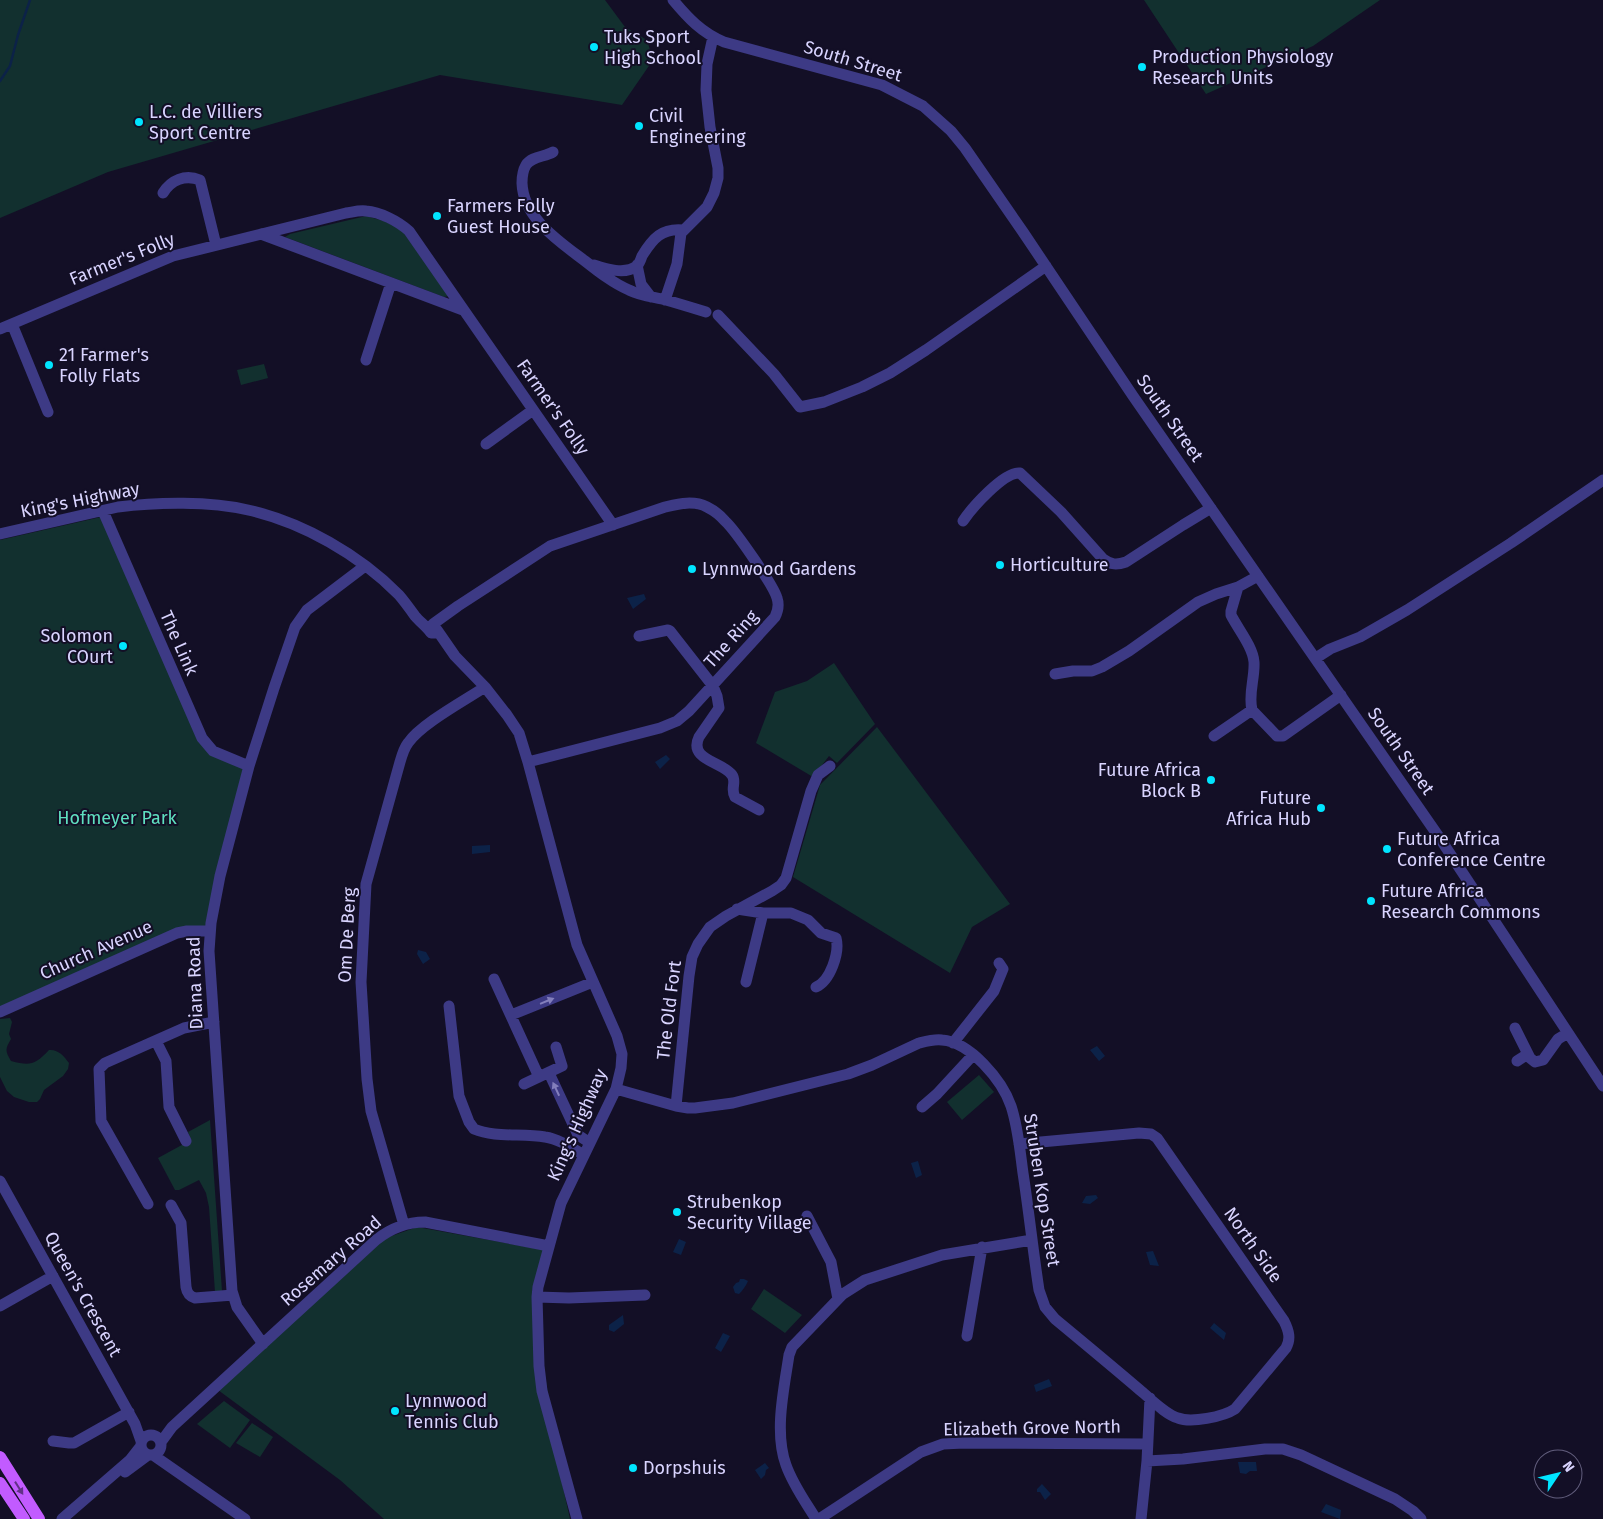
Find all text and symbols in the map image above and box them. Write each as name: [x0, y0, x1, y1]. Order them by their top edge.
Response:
place label: Tuks Sport High School: [604, 26, 701, 69]
street label: South Street: [801, 36, 905, 86]
marker: Tuks Sport High School: [588, 41, 600, 53]
place label: Production Physiology Research Units: [1152, 46, 1334, 89]
marker: Production Physiology Research Units: [1136, 61, 1148, 73]
place label: L.C. de Villiers Sport Centre: [149, 101, 262, 144]
place label: Civil Engineering: [649, 105, 746, 148]
marker: L.C. de Villiers Sport Centre: [133, 116, 145, 128]
marker: Civil Engineering: [633, 120, 645, 132]
place label: Farmers Folly Guest House: [447, 195, 555, 238]
marker: Farmers Folly Guest House: [431, 210, 443, 222]
street label: Farmer's Folly: [66, 228, 178, 290]
place label: 21 Farmer's Folly Flats: [59, 344, 149, 387]
street label: Farmer's Folly: [512, 355, 594, 459]
marker: 21 Farmer's Folly Flats: [43, 359, 55, 371]
street label: South Street: [1132, 370, 1208, 466]
street label: King's Highway: [19, 478, 142, 522]
place label: Horticulture: [1010, 554, 1109, 576]
place label: Lynnwood Gardens: [702, 558, 856, 580]
marker: Horticulture: [994, 559, 1006, 571]
marker: Lynnwood Gardens: [686, 563, 698, 575]
street label: The Ring: [699, 605, 763, 672]
street label: The Link: [155, 607, 203, 679]
place label: Solomon COurt: [40, 625, 113, 668]
marker: Solomon COurt: [117, 640, 129, 652]
street label: South Street: [1363, 703, 1439, 799]
place label: Future Africa Block B: [1098, 759, 1201, 802]
marker: Future Africa Block B: [1205, 774, 1217, 786]
place label: Future Africa Hub: [1226, 787, 1311, 830]
marker: Future Africa Hub: [1315, 802, 1327, 814]
park label: Hofmeyer Park: [57, 807, 178, 829]
place label: Future Africa Conference Centre: [1397, 828, 1546, 871]
marker: Future Africa Conference Centre: [1381, 843, 1393, 855]
place label: Future Africa Research Commons: [1381, 880, 1540, 923]
street label: Om De Berg: [334, 886, 361, 983]
marker: Future Africa Research Commons: [1365, 895, 1377, 907]
street label: Church Avenue: [36, 915, 156, 985]
street label: Diana Road: [182, 936, 208, 1030]
street label: The Old Fort: [652, 959, 686, 1061]
one-way arrow: [540, 996, 554, 1004]
street label: King's Highway: [542, 1065, 612, 1185]
one-way arrow: [552, 1082, 561, 1097]
street label: Struben Kop Street: [1019, 1112, 1065, 1269]
place label: Strubenkop Security Village: [687, 1191, 812, 1234]
street label: North Side: [1219, 1203, 1287, 1287]
marker: Strubenkop Security Village: [671, 1206, 683, 1218]
street label: Rosemary Road: [276, 1211, 386, 1311]
street label: Queen's Crescent: [40, 1228, 127, 1361]
place label: Lynnwood Tennis Club: [405, 1390, 499, 1433]
marker: Lynnwood Tennis Club: [389, 1405, 401, 1417]
street label: Elizabeth Grove North: [943, 1415, 1121, 1441]
north arrow: [1533, 1449, 1583, 1499]
place label: Dorpshuis: [643, 1457, 726, 1479]
text: N: [1559, 1458, 1578, 1476]
marker: Dorpshuis: [627, 1462, 639, 1474]
one-way arrow: [15, 1481, 24, 1495]

